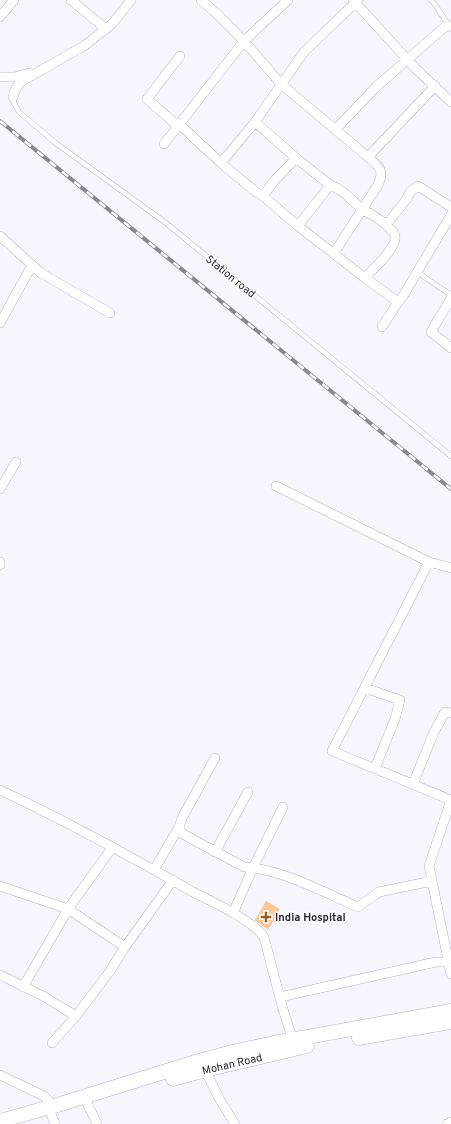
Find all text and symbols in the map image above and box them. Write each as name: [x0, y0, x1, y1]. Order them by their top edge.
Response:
street label: Station road: [203, 252, 258, 301]
marker: India Hospital: [260, 911, 272, 923]
place label: India Hospital: [275, 911, 346, 925]
street label: Mohan Road: [201, 1051, 264, 1078]

